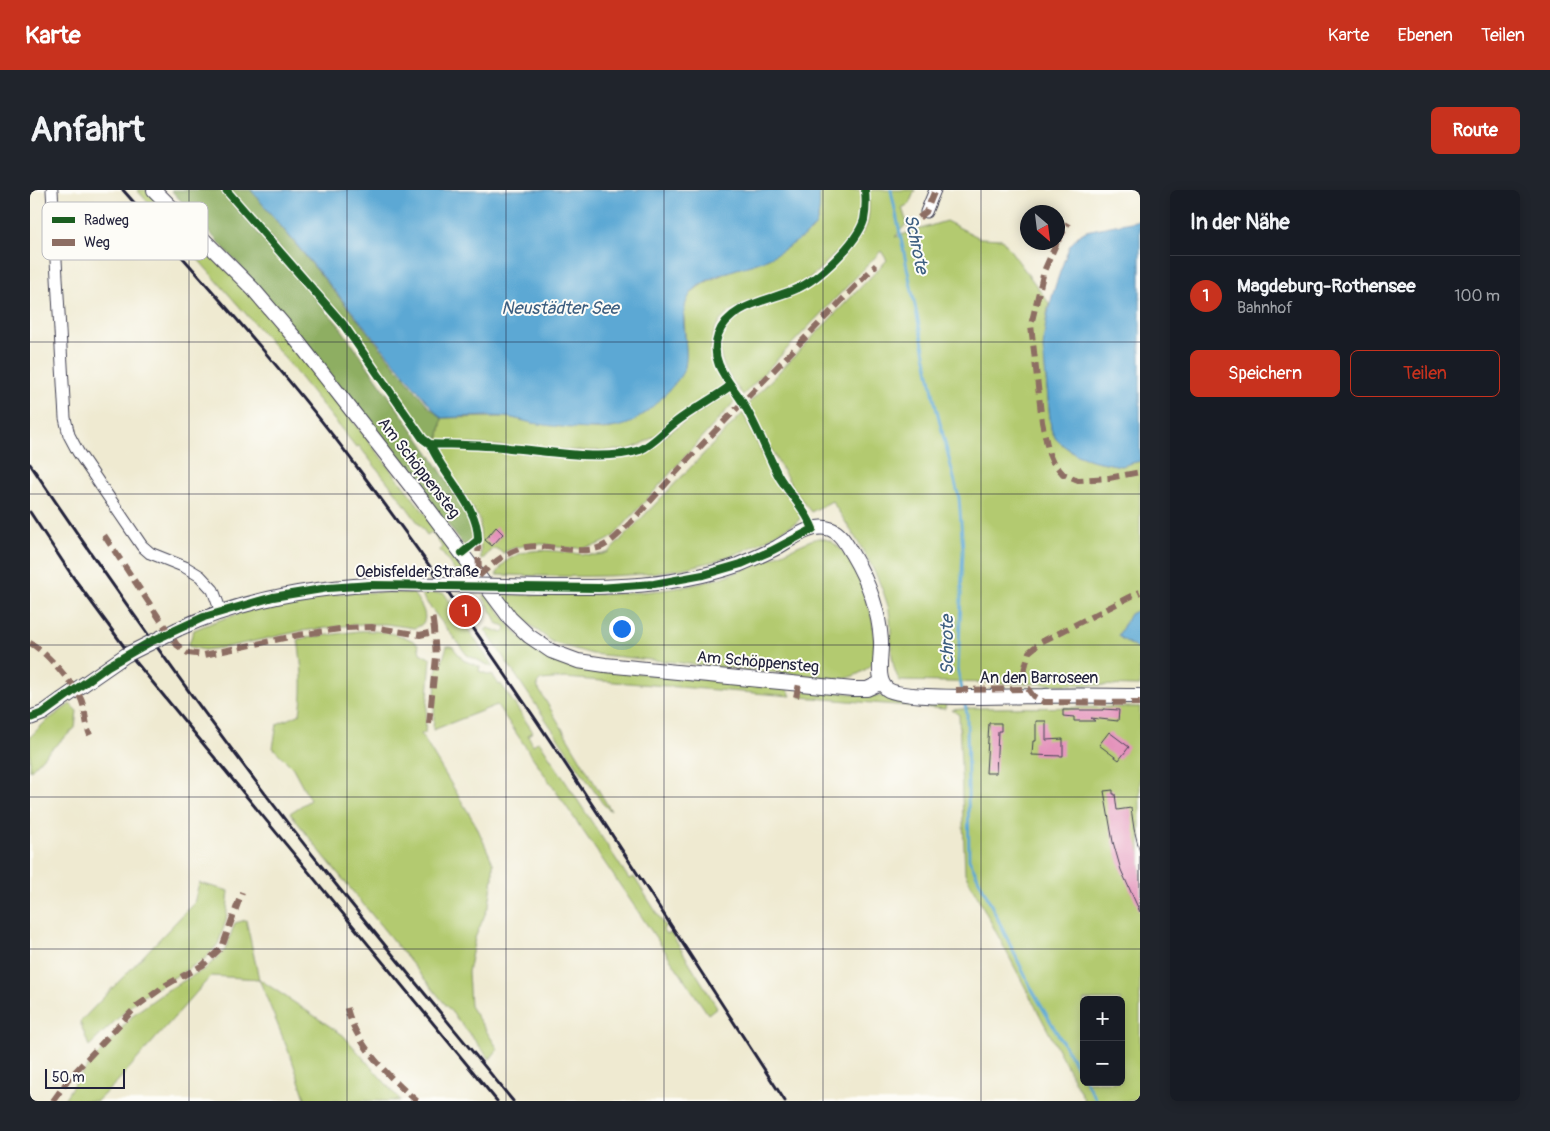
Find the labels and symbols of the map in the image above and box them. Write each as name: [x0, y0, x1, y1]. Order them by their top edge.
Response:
legend: [42, 202, 208, 260]
north arrow: [1020, 205, 1065, 250]
text: Radweg: [84, 212, 129, 229]
water label: Schrote: [899, 212, 934, 278]
text: Weg: [84, 234, 110, 251]
water label: Neustädter See: [501, 297, 621, 320]
street label: Am Schöppensteg: [373, 414, 465, 522]
street label: Oebisfelder Straße: [355, 562, 479, 582]
pin: 1: [449, 592, 481, 630]
water label: Schrote: [936, 613, 959, 675]
your location: [609, 616, 635, 642]
street label: Am Schöppensteg: [696, 647, 820, 677]
street label: An den Barroseen: [980, 668, 1098, 688]
scale bar: [45, 1066, 125, 1089]

